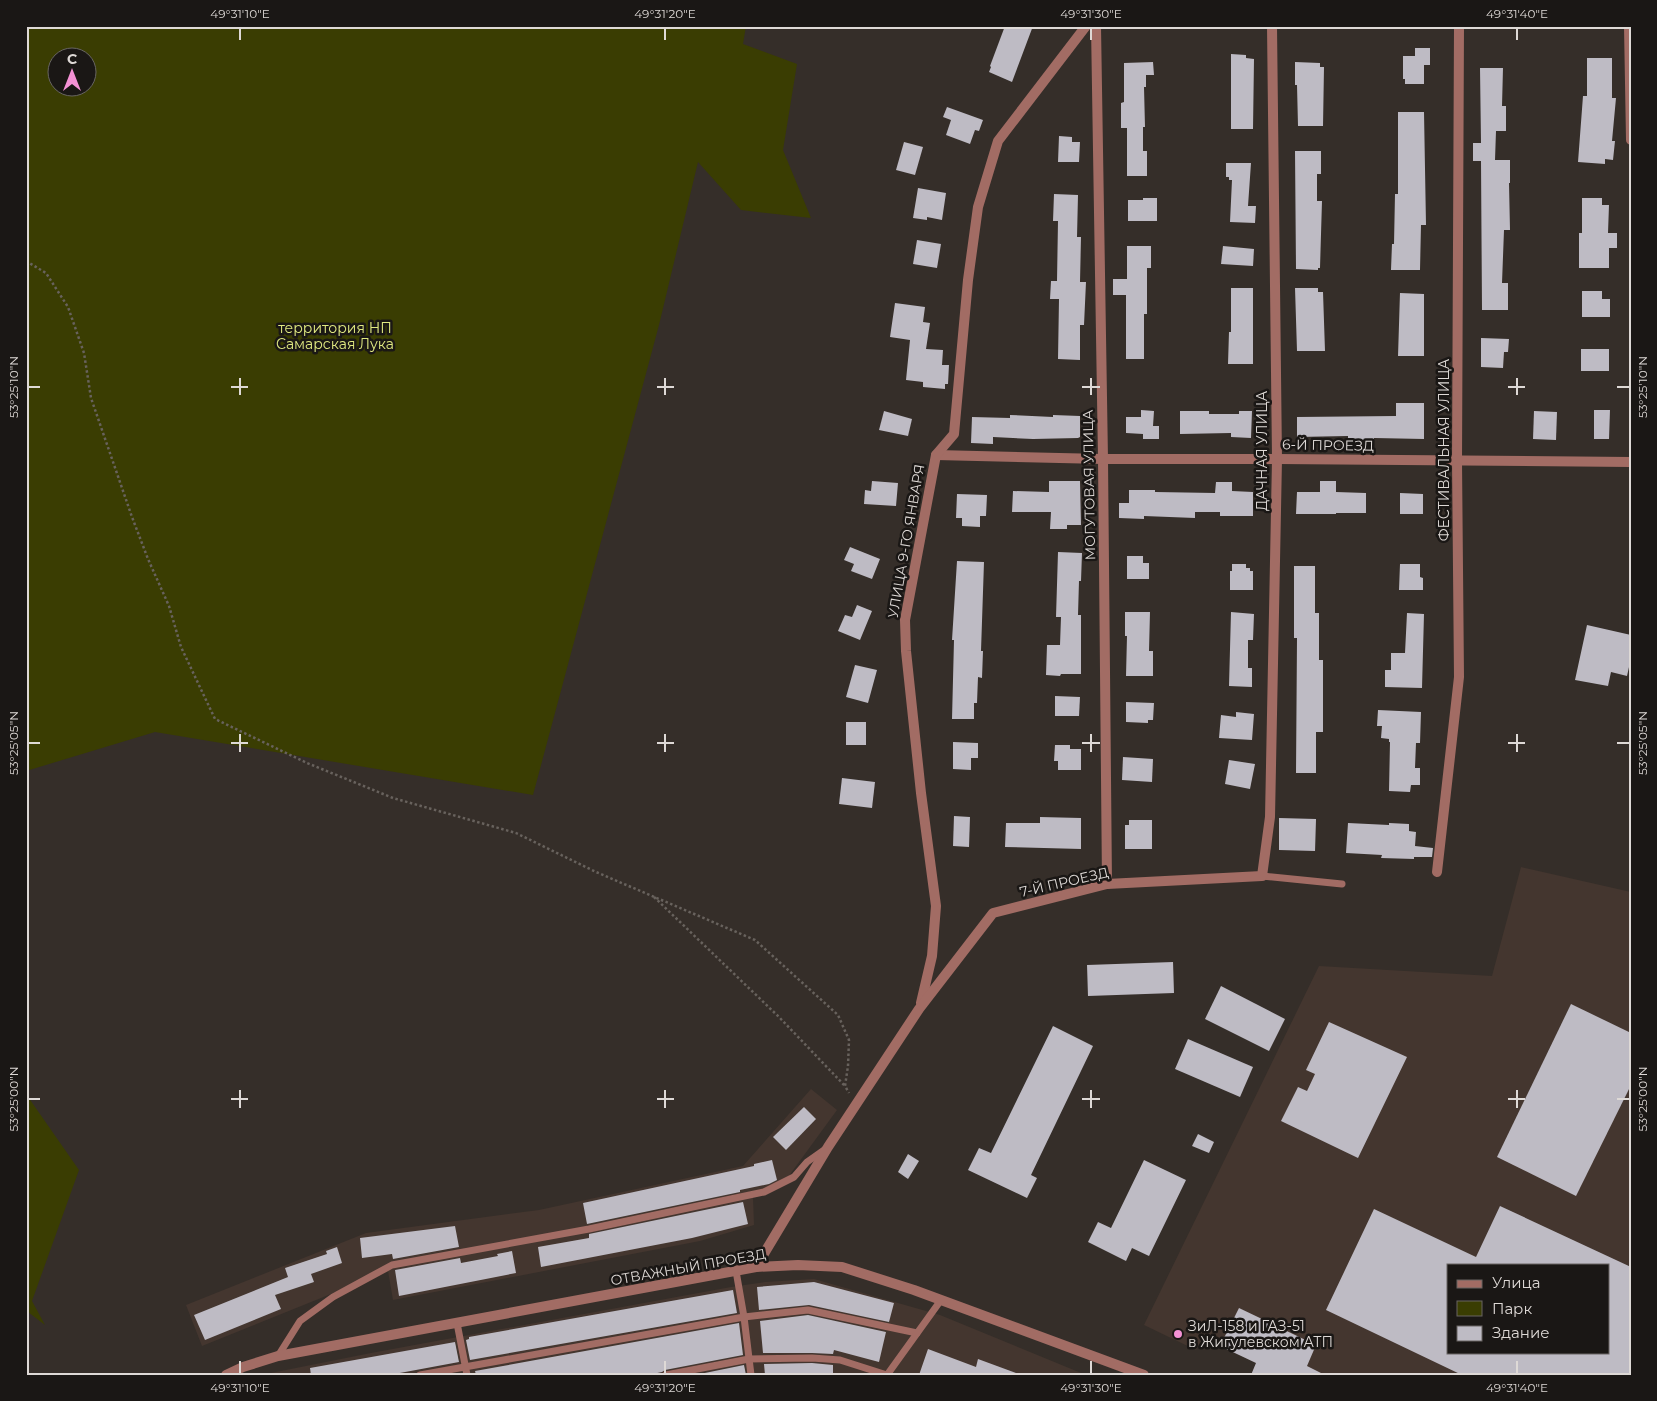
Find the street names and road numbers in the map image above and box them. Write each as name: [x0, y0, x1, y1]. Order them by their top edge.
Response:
street label: ФЕСТИВАЛЬНАЯ УЛИЦА: [1435, 358, 1453, 541]
street label: ДАЧНАЯ УЛИЦА: [1253, 390, 1271, 511]
street label: МОГУТОВАЯ УЛИЦА: [1079, 409, 1099, 560]
street label: 6-Й ПРОЕЗД: [1282, 435, 1374, 455]
street label: УЛИЦА 9-ГО ЯНВАРЯ: [884, 463, 928, 619]
street label: 7-Й ПРОЕЗД: [1018, 863, 1110, 901]
street label: ОТВАЖНЫЙ ПРОЕЗД: [609, 1244, 767, 1290]

